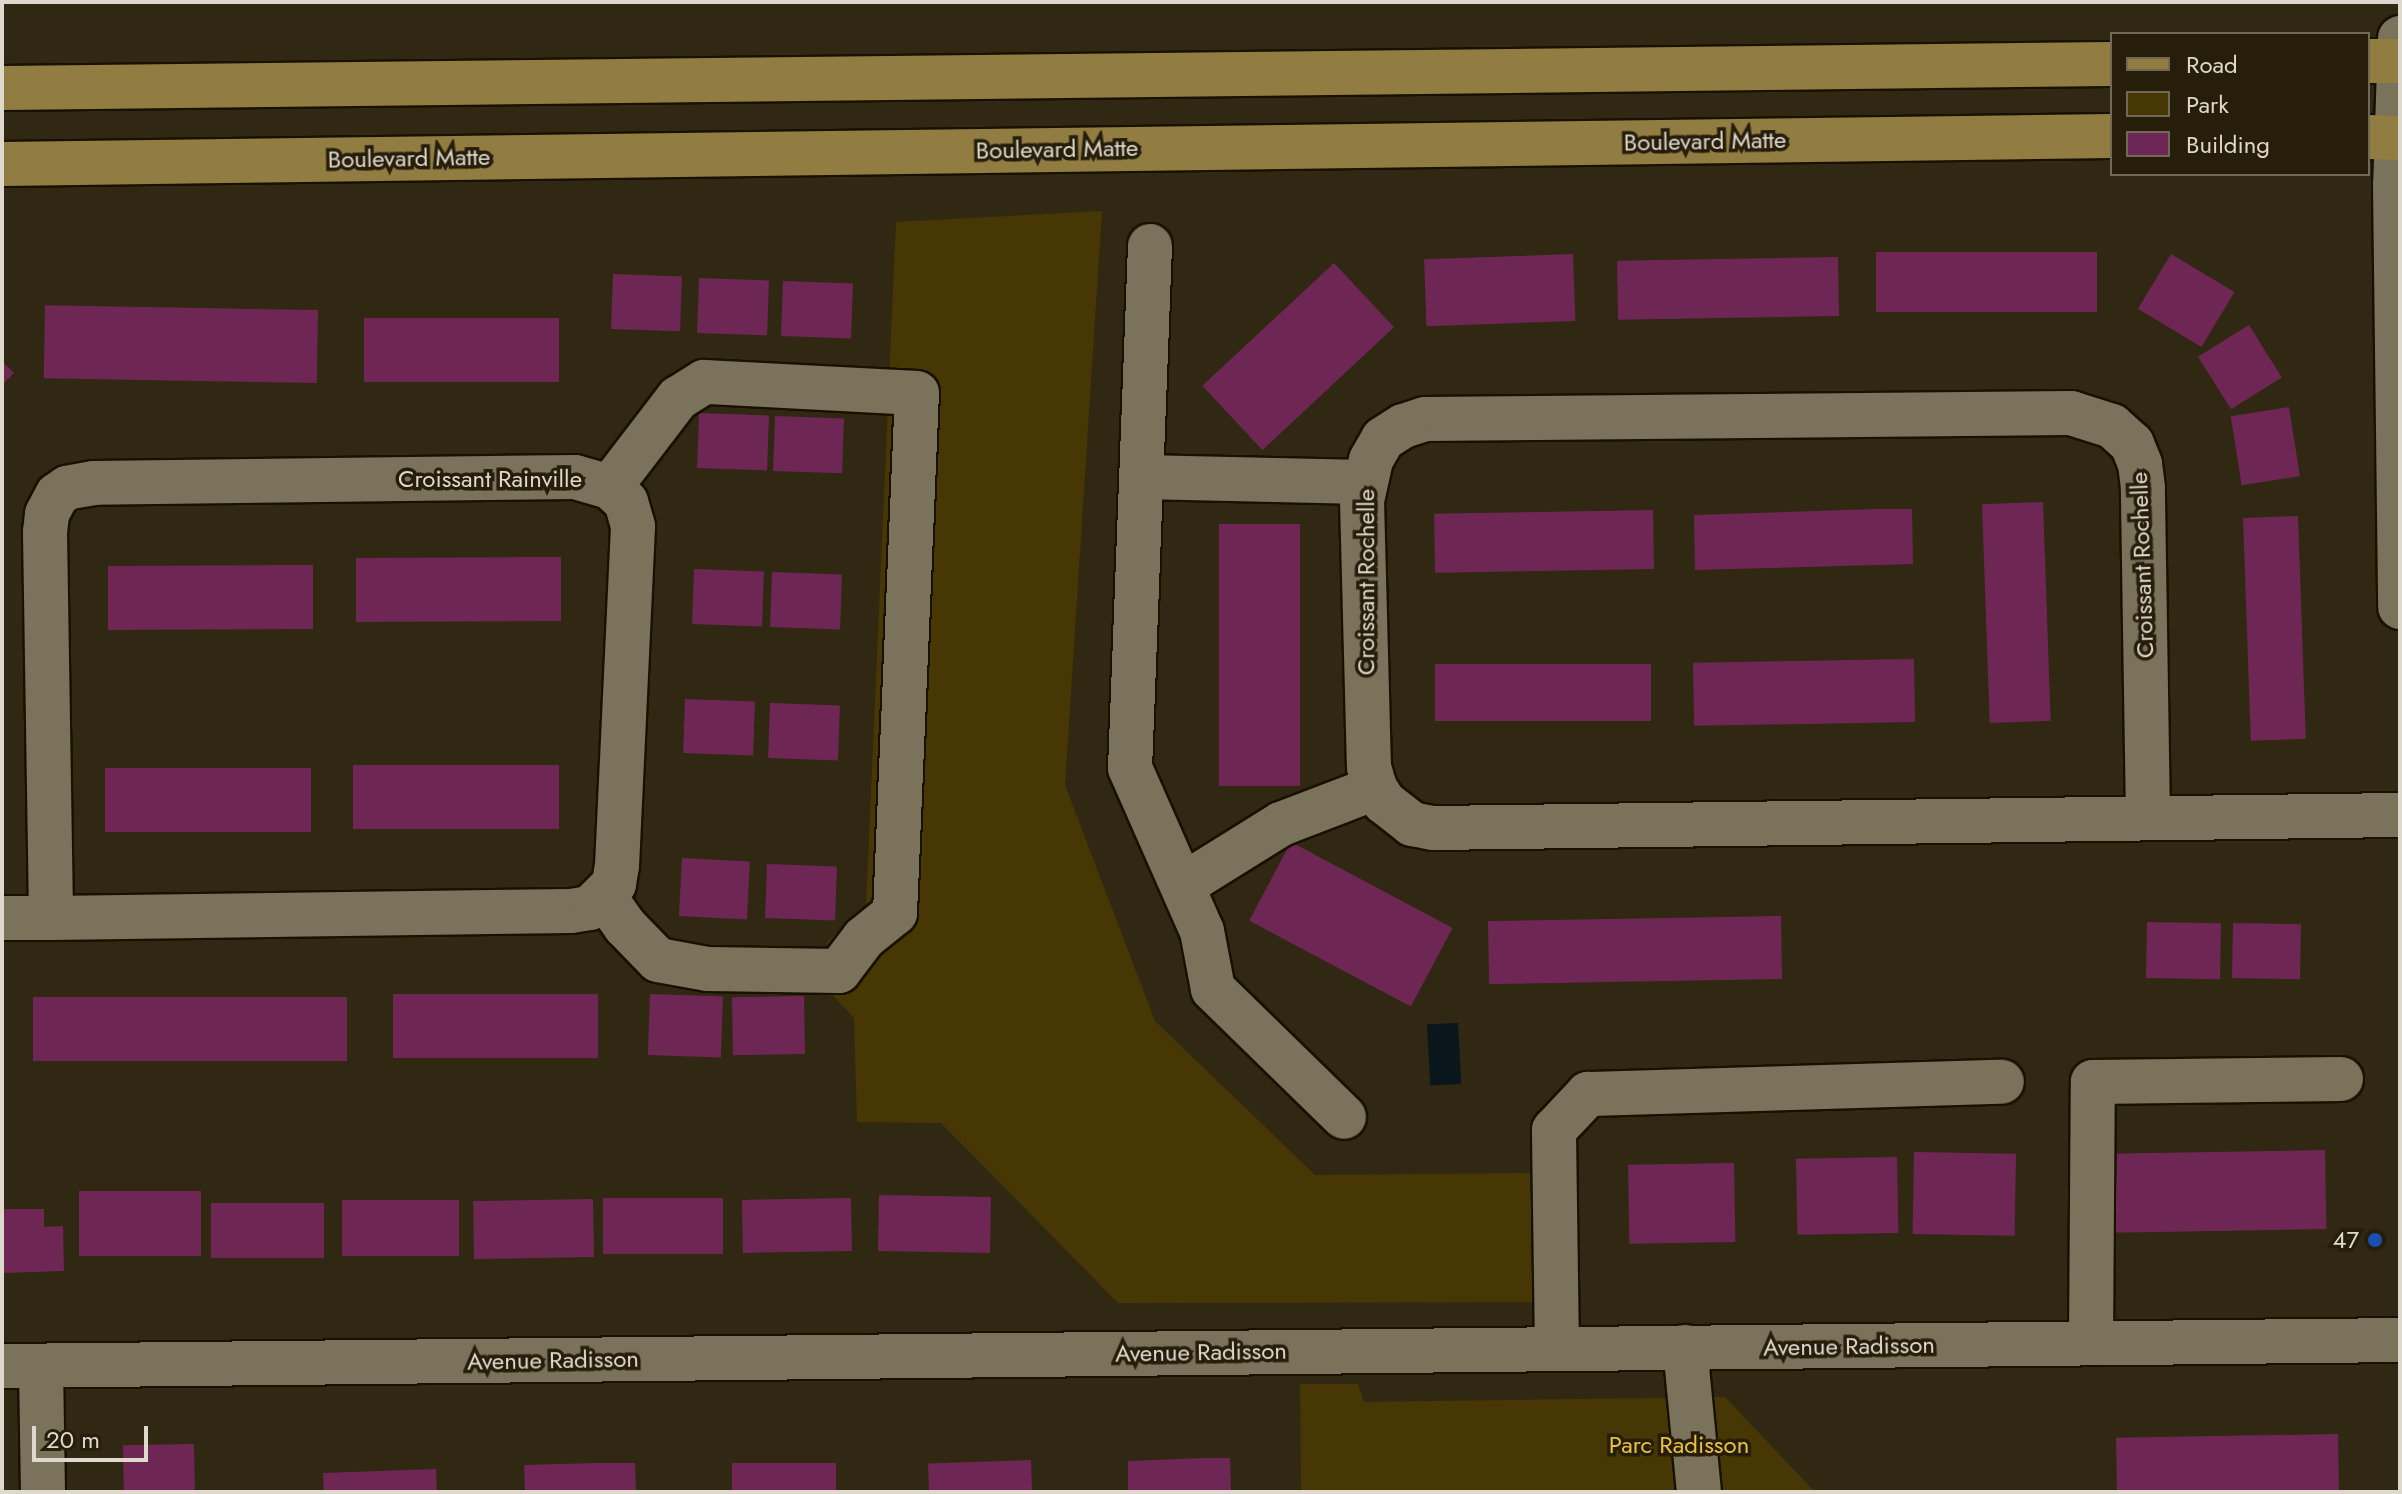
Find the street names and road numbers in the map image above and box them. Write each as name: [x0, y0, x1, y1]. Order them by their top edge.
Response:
street label: Boulevard Matte: [1623, 125, 1787, 157]
street label: Boulevard Matte: [975, 133, 1139, 165]
street label: Boulevard Matte: [327, 142, 491, 174]
street label: Croissant Rainville: [398, 465, 582, 493]
street label: Croissant Rochelle: [2124, 471, 2160, 659]
street label: Croissant Rochelle: [1352, 489, 1380, 675]
street label: Avenue Radisson: [1763, 1330, 1935, 1362]
street label: Avenue Radisson: [1115, 1336, 1287, 1368]
street label: Avenue Radisson: [467, 1344, 639, 1376]

